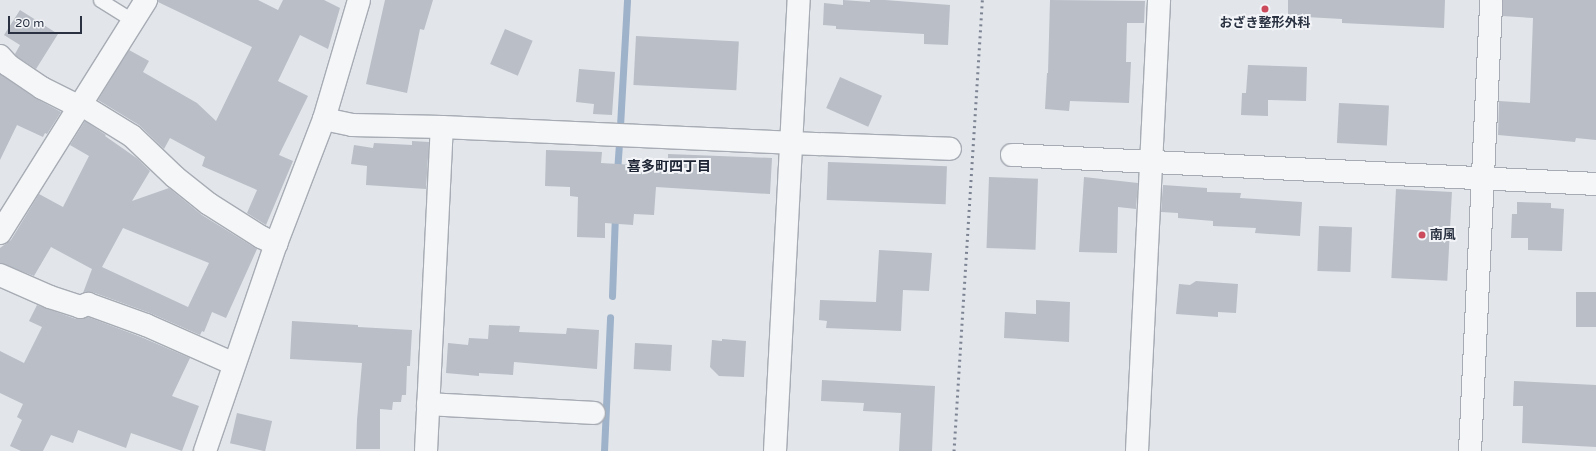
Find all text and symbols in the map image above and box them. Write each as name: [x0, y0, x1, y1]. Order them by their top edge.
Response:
marker: おざき整形外科: [1260, 4, 1270, 14]
scale bar: [10, 8, 84, 34]
place label: おざき整形外科: [1220, 15, 1310, 31]
text: 20 m: [15, 16, 44, 30]
district label: 喜多町四丁目: [627, 159, 711, 175]
place label: 南風: [1430, 227, 1456, 243]
marker: 南風: [1417, 230, 1427, 240]

